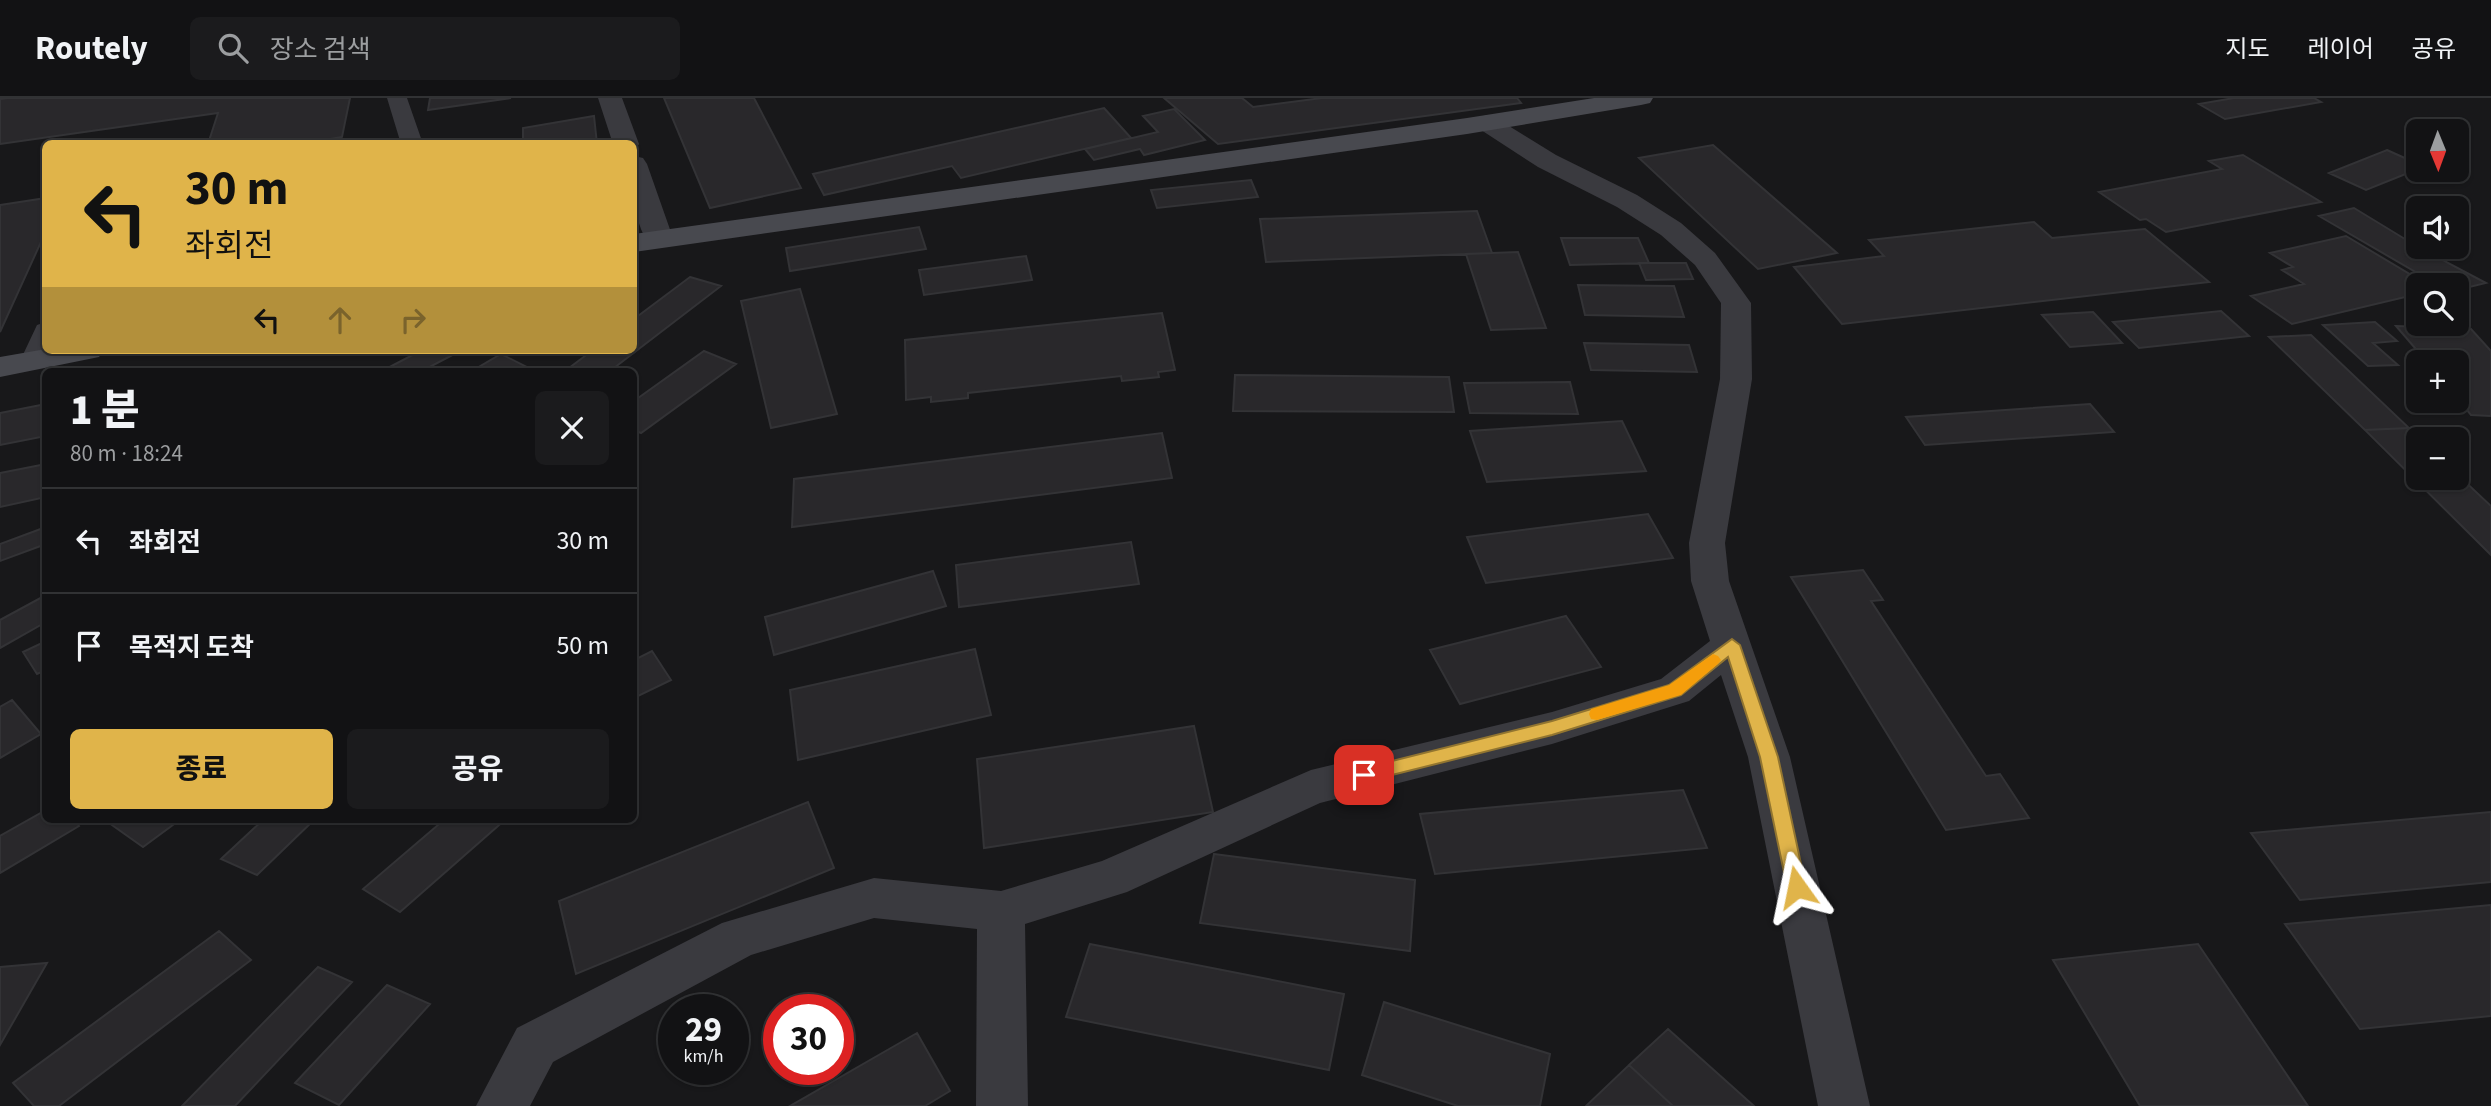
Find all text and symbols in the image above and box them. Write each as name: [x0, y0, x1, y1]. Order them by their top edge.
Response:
search box: [190, 17, 680, 80]
text: Routely: [35, 25, 148, 72]
icon: search: [214, 29, 252, 67]
text: 장소 검색: [270, 31, 371, 68]
text: 지도: [2225, 32, 2270, 67]
text: 레이어: [2308, 32, 2374, 67]
text: 공유: [2412, 32, 2456, 67]
north arrow: [2406, 119, 2469, 182]
map controls: [2406, 119, 2469, 490]
text: 30 m: [185, 154, 289, 224]
icon: left: [70, 168, 161, 259]
button: sound: [2406, 196, 2469, 259]
text: 좌회전: [185, 223, 273, 269]
button: search: [2406, 273, 2469, 336]
icon: left: [248, 301, 286, 339]
icon: ahead: [321, 301, 359, 339]
icon: right: [394, 301, 432, 339]
button: +: [2406, 350, 2469, 413]
text: 1 분: [70, 381, 139, 441]
button: close: [535, 391, 609, 465]
button: −: [2406, 427, 2469, 490]
text: 80 m · 18:24: [70, 437, 183, 470]
icon: left: [70, 522, 108, 560]
text: 30 m: [556, 522, 609, 559]
text: 좌회전: [129, 524, 201, 561]
icon: arrive: [70, 627, 108, 665]
text: 50 m: [556, 627, 609, 664]
text: 목적지 도착: [129, 629, 254, 666]
button: 종료: [70, 729, 333, 809]
button: 공유: [347, 729, 609, 809]
pin: [1334, 745, 1394, 805]
icon: arrive: [1345, 756, 1383, 794]
position arrow: [1760, 850, 1834, 924]
speed limit sign: 30: [763, 994, 854, 1085]
text: 29: [685, 1005, 722, 1055]
text: km/h: [684, 1044, 723, 1069]

